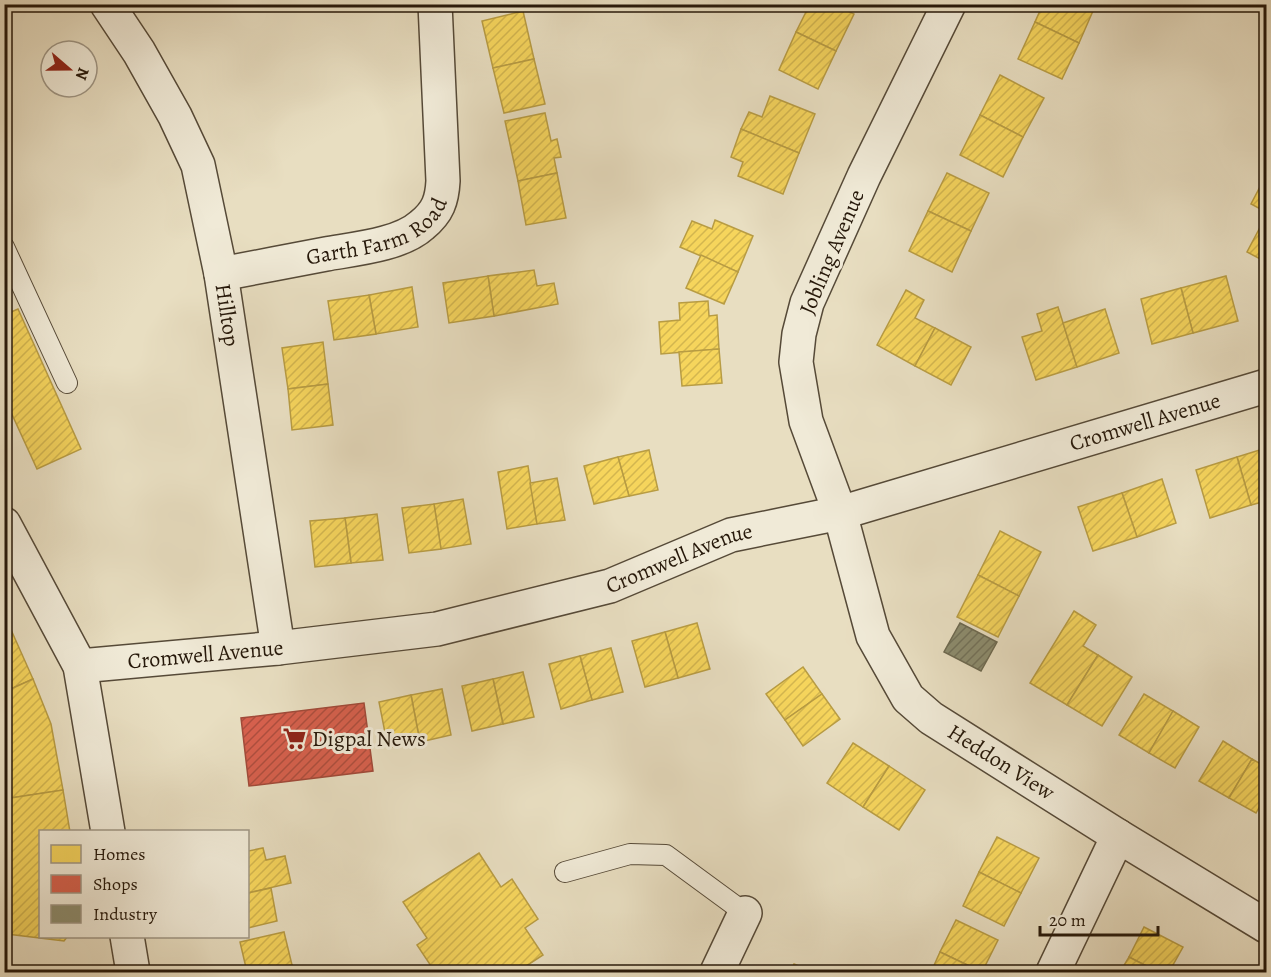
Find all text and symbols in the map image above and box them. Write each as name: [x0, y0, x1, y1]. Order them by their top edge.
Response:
north arrow: [39, 39, 99, 99]
text: N: [70, 65, 94, 83]
street label: Jobling Avenue: [792, 185, 872, 319]
street label: Garth Farm Road: [304, 193, 455, 273]
street label: Hilltop: [208, 281, 247, 348]
street label: Cromwell Avenue: [1066, 385, 1224, 459]
street label: Cromwell Avenue: [601, 516, 755, 601]
street label: Cromwell Avenue: [126, 632, 285, 677]
street label: Heddon View: [942, 717, 1061, 807]
place label: Digpal News: [312, 724, 426, 754]
supermarket icon: Digpal News: [281, 726, 307, 752]
legend: [39, 830, 249, 938]
text: Homes: [93, 842, 145, 866]
text: Shops: [93, 872, 138, 896]
scale bar: [1040, 899, 1158, 937]
text: Industry: [93, 902, 158, 926]
text: 20 m: [1049, 908, 1086, 932]

